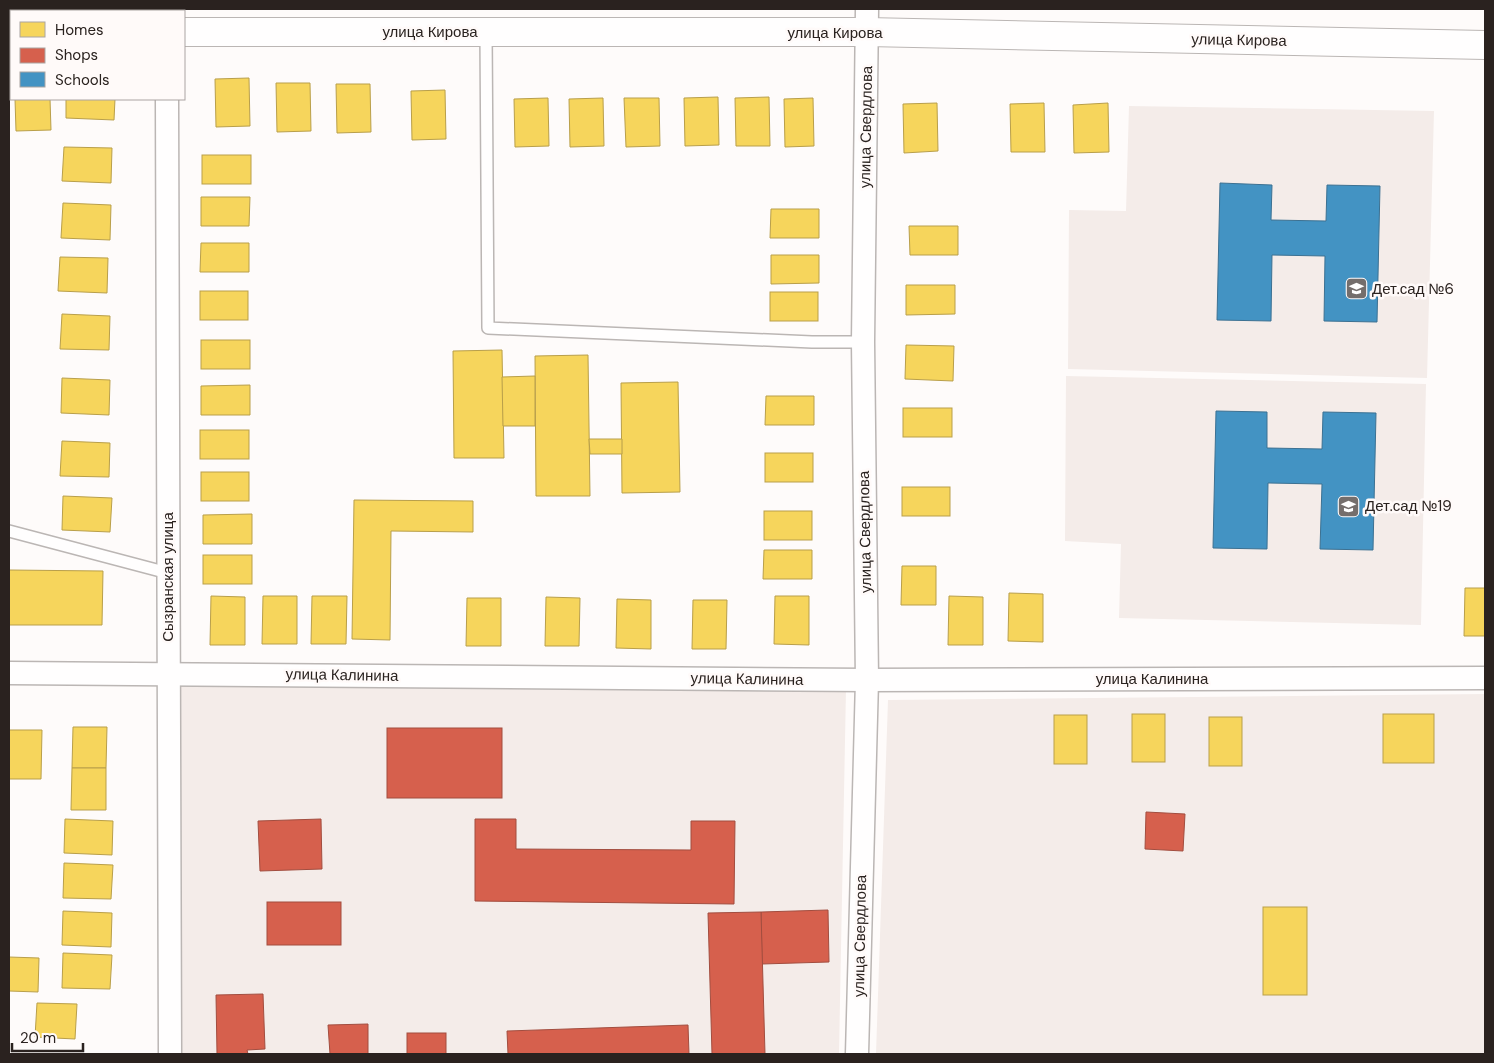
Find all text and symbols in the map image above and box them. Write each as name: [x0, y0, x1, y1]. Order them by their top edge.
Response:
legend: [10, 10, 185, 100]
text: Homes: [55, 20, 104, 40]
street label: улица Кирова: [382, 22, 478, 42]
street label: улица Кирова: [787, 23, 883, 43]
street label: улица Кирова: [1191, 29, 1287, 51]
text: Shops: [55, 45, 98, 65]
street label: улица Свердлова: [855, 65, 877, 188]
text: Schools: [55, 70, 110, 90]
school or university icon: Дет.сад №6: [1344, 277, 1368, 301]
place label: Дет.сад №6: [1372, 279, 1454, 299]
street label: улица Свердлова: [854, 470, 876, 593]
school or university icon: Дет.сад №19: [1337, 494, 1361, 518]
place label: Дет.сад №19: [1365, 496, 1452, 516]
street label: Сызранская улица: [158, 512, 178, 642]
street label: улица Калинина: [285, 664, 399, 686]
street label: улица Калинина: [690, 668, 804, 690]
street label: улица Калинина: [1096, 669, 1209, 689]
street label: улица Свердлова: [849, 874, 871, 997]
scale bar: [12, 1020, 84, 1052]
text: 20 m: [20, 1028, 56, 1048]

